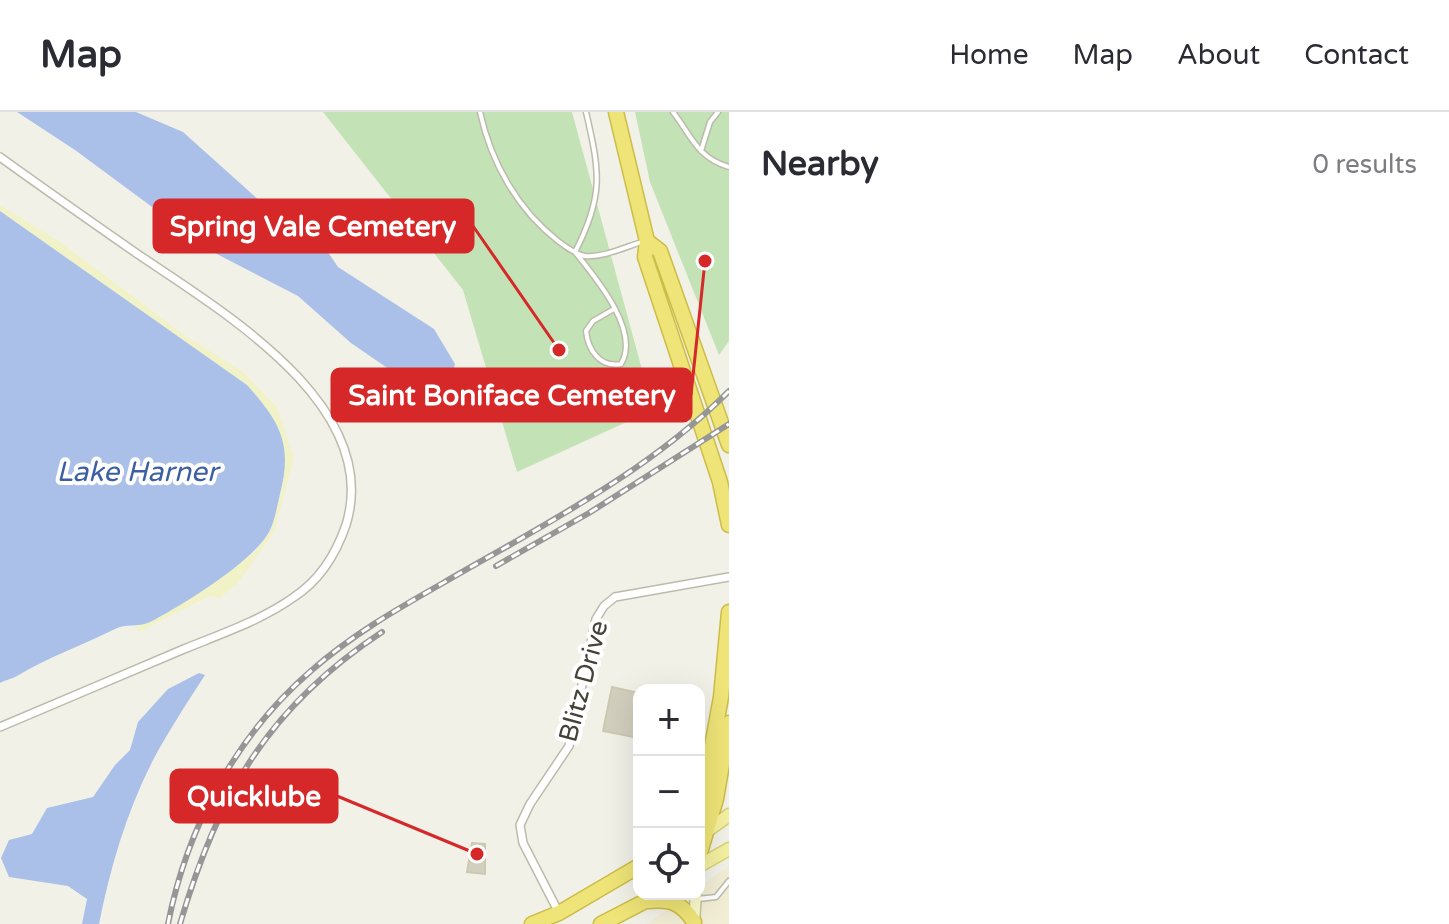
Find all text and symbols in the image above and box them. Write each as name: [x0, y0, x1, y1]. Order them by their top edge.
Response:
text: Map: [40, 32, 122, 78]
text: Home: [949, 38, 1029, 72]
text: Map: [1073, 38, 1133, 72]
text: About: [1177, 38, 1260, 72]
text: Contact: [1304, 38, 1409, 72]
text: Nearby: [761, 144, 879, 185]
text: 0 results: [1312, 149, 1417, 180]
callout: Spring Vale Cemetery: [154, 200, 473, 252]
text: Spring Vale Cemetery: [170, 210, 456, 244]
callout: Saint Boniface Cemetery: [332, 369, 691, 421]
text: Saint Boniface Cemetery: [348, 379, 676, 413]
water label: Lake Harner: [56, 455, 221, 489]
street label: Blitz Drive: [552, 617, 615, 745]
map controls: [633, 684, 705, 900]
button: +: [633, 684, 705, 756]
button: −: [633, 756, 705, 828]
callout: Quicklube: [171, 770, 337, 822]
text: Quicklube: [187, 780, 321, 814]
button: locate: [633, 828, 705, 900]

